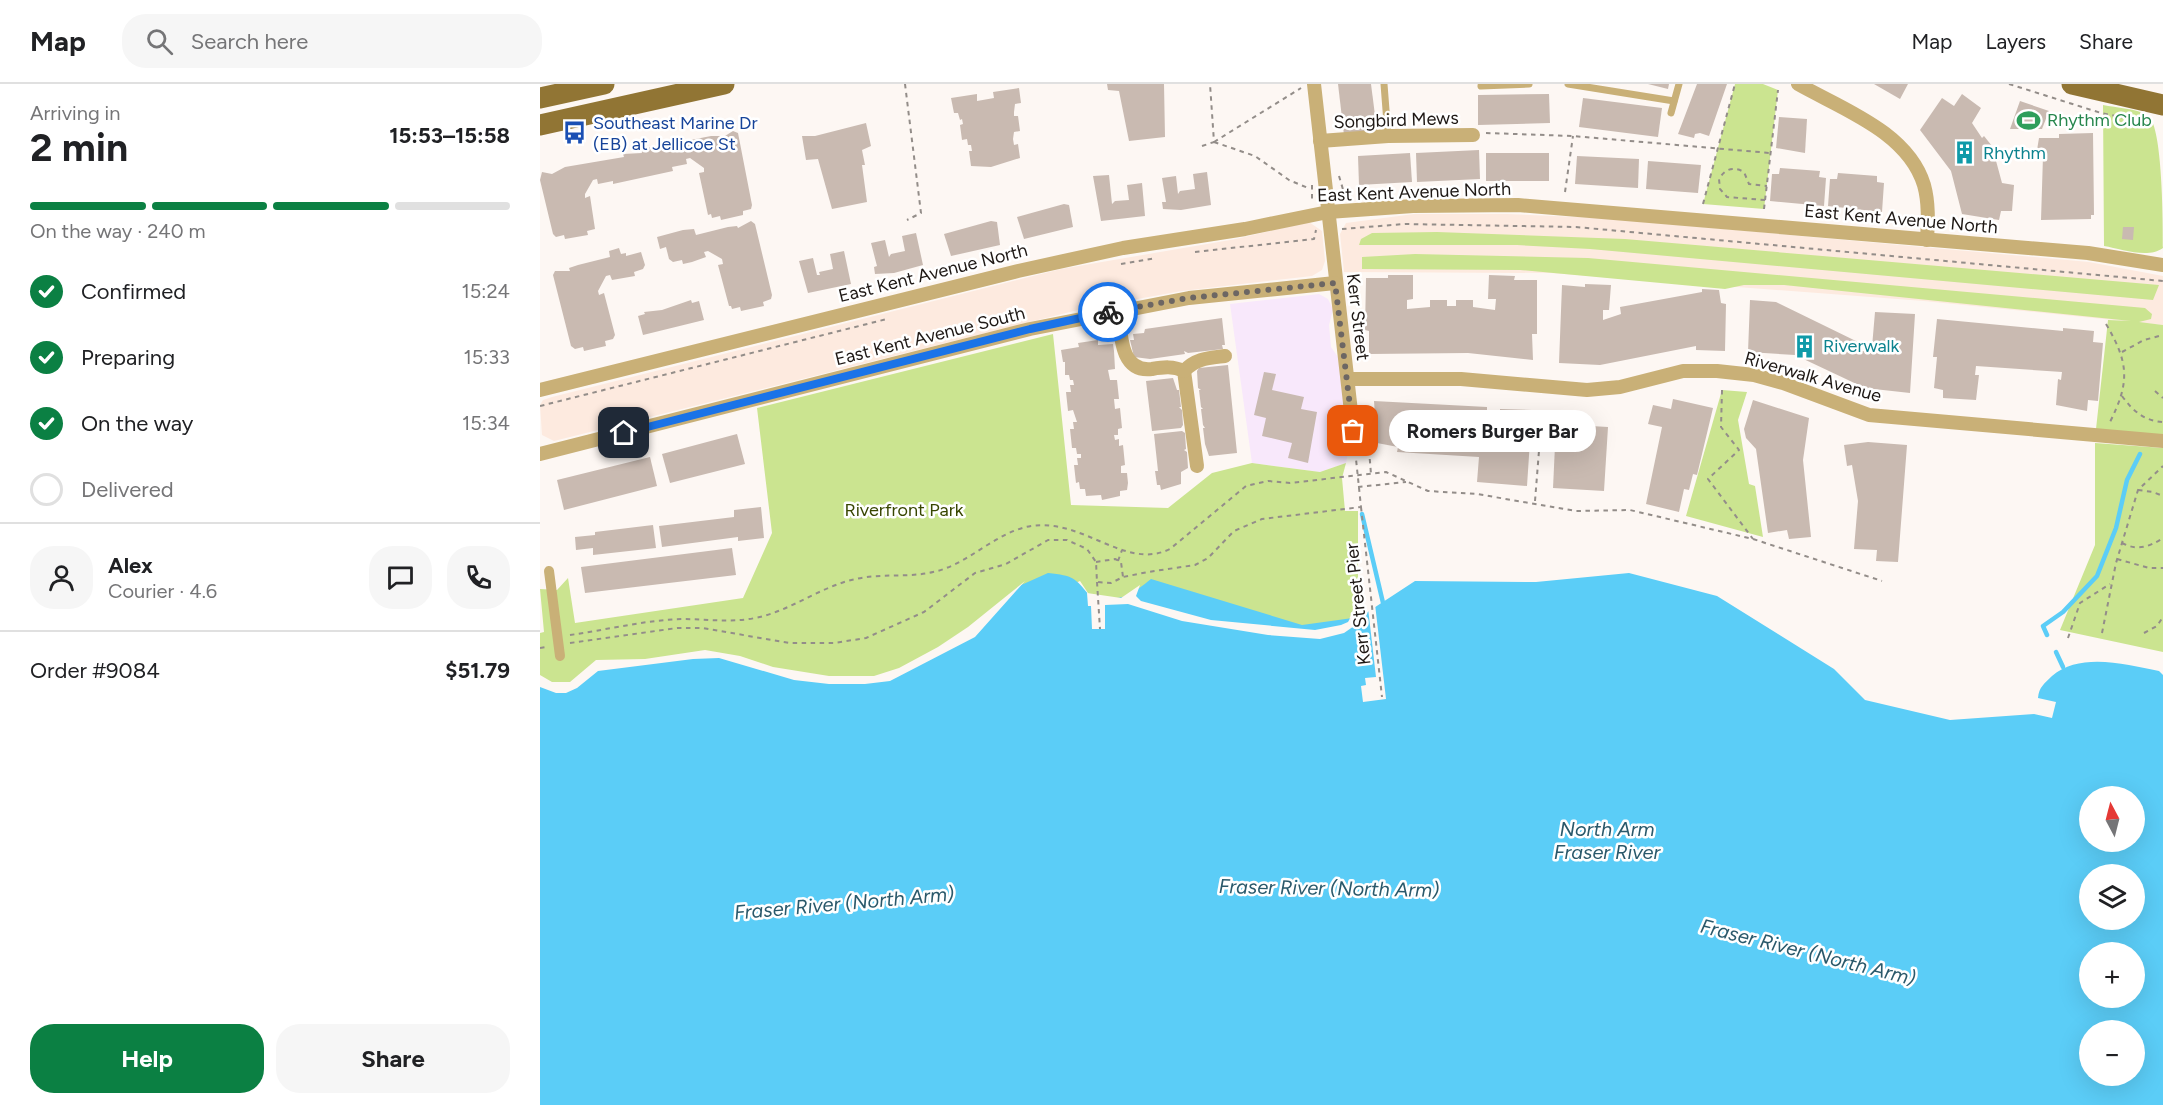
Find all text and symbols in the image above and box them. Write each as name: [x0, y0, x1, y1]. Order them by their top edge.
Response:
search box: [122, 14, 542, 68]
text: Map: [30, 24, 86, 58]
icon: search: [143, 25, 176, 58]
text: Search here: [191, 28, 308, 55]
text: Map: [1912, 29, 1952, 54]
text: Layers: [1985, 29, 2046, 54]
text: Share: [2079, 29, 2133, 54]
text: Arriving in: [30, 101, 120, 125]
street label: Songbird Mews: [1333, 107, 1459, 133]
sports icon: Rhythm Club: [2016, 107, 2042, 133]
place label: Rhythm Club: [2047, 109, 2152, 131]
place label: Southeast Marine Dr (EB) at Jellicoe St: [593, 112, 757, 155]
bus stop icon: Southeast Marine Dr (EB) at Jellicoe St: [562, 120, 588, 146]
text: 15:53–15:58: [389, 122, 510, 149]
text: 2 min: [30, 124, 128, 171]
building icon: Rhythm: [1952, 140, 1978, 166]
place label: Rhythm: [1983, 142, 2046, 164]
street label: East Kent Avenue North: [1317, 178, 1511, 206]
street label: East Kent Avenue North: [1803, 200, 1999, 238]
text: On the way · 240 m: [30, 219, 206, 243]
street label: East Kent Avenue North: [836, 239, 1030, 307]
street label: Kerr Street: [1342, 272, 1374, 362]
icon: check: [30, 275, 63, 308]
text: Confirmed: [81, 278, 186, 305]
text: 15:24: [462, 279, 510, 303]
courier: [1078, 282, 1138, 342]
icon: bike: [1092, 296, 1125, 329]
street label: East Kent Avenue South: [833, 302, 1027, 370]
building icon: Riverwalk: [1792, 333, 1818, 359]
place label: Riverwalk: [1823, 335, 1900, 357]
icon: check: [30, 341, 63, 374]
text: Preparing: [81, 344, 175, 371]
text: 15:33: [463, 345, 510, 369]
street label: Riverwalk Avenue: [1742, 347, 1884, 407]
pin: [1327, 405, 1378, 456]
icon: check: [30, 407, 63, 440]
pin: [598, 407, 649, 458]
text: On the way: [81, 410, 193, 437]
callout: Romers Burger Bar: [1389, 410, 1596, 452]
text: 15:34: [462, 411, 510, 435]
icon: bag: [1336, 414, 1369, 447]
icon: home: [607, 416, 640, 449]
text: Romers Burger Bar: [1407, 419, 1578, 443]
text: Delivered: [81, 476, 174, 503]
park label: Riverfront Park: [844, 499, 964, 521]
street label: Kerr Street Pier: [1341, 542, 1375, 666]
button: person: [30, 546, 93, 609]
button: chat: [369, 546, 432, 609]
button: phone: [447, 546, 510, 609]
text: Alex: [108, 552, 153, 579]
text: Courier · 4.6: [108, 579, 217, 603]
text: Order #9084: [30, 657, 160, 684]
text: $51.79: [445, 657, 510, 684]
north arrow: [2079, 786, 2145, 852]
map controls: [2079, 786, 2145, 1086]
water label: North Arm Fraser River: [1554, 817, 1661, 864]
button: layers: [2079, 864, 2145, 930]
water label: Fraser River (North Arm): [1218, 874, 1440, 902]
water label: Fraser River (North Arm): [733, 881, 955, 925]
water label: Fraser River (North Arm): [1698, 914, 1918, 990]
button: +: [2079, 942, 2145, 1008]
button: −: [2079, 1020, 2145, 1086]
button: Help: [30, 1024, 264, 1093]
button: Share: [276, 1024, 510, 1093]

